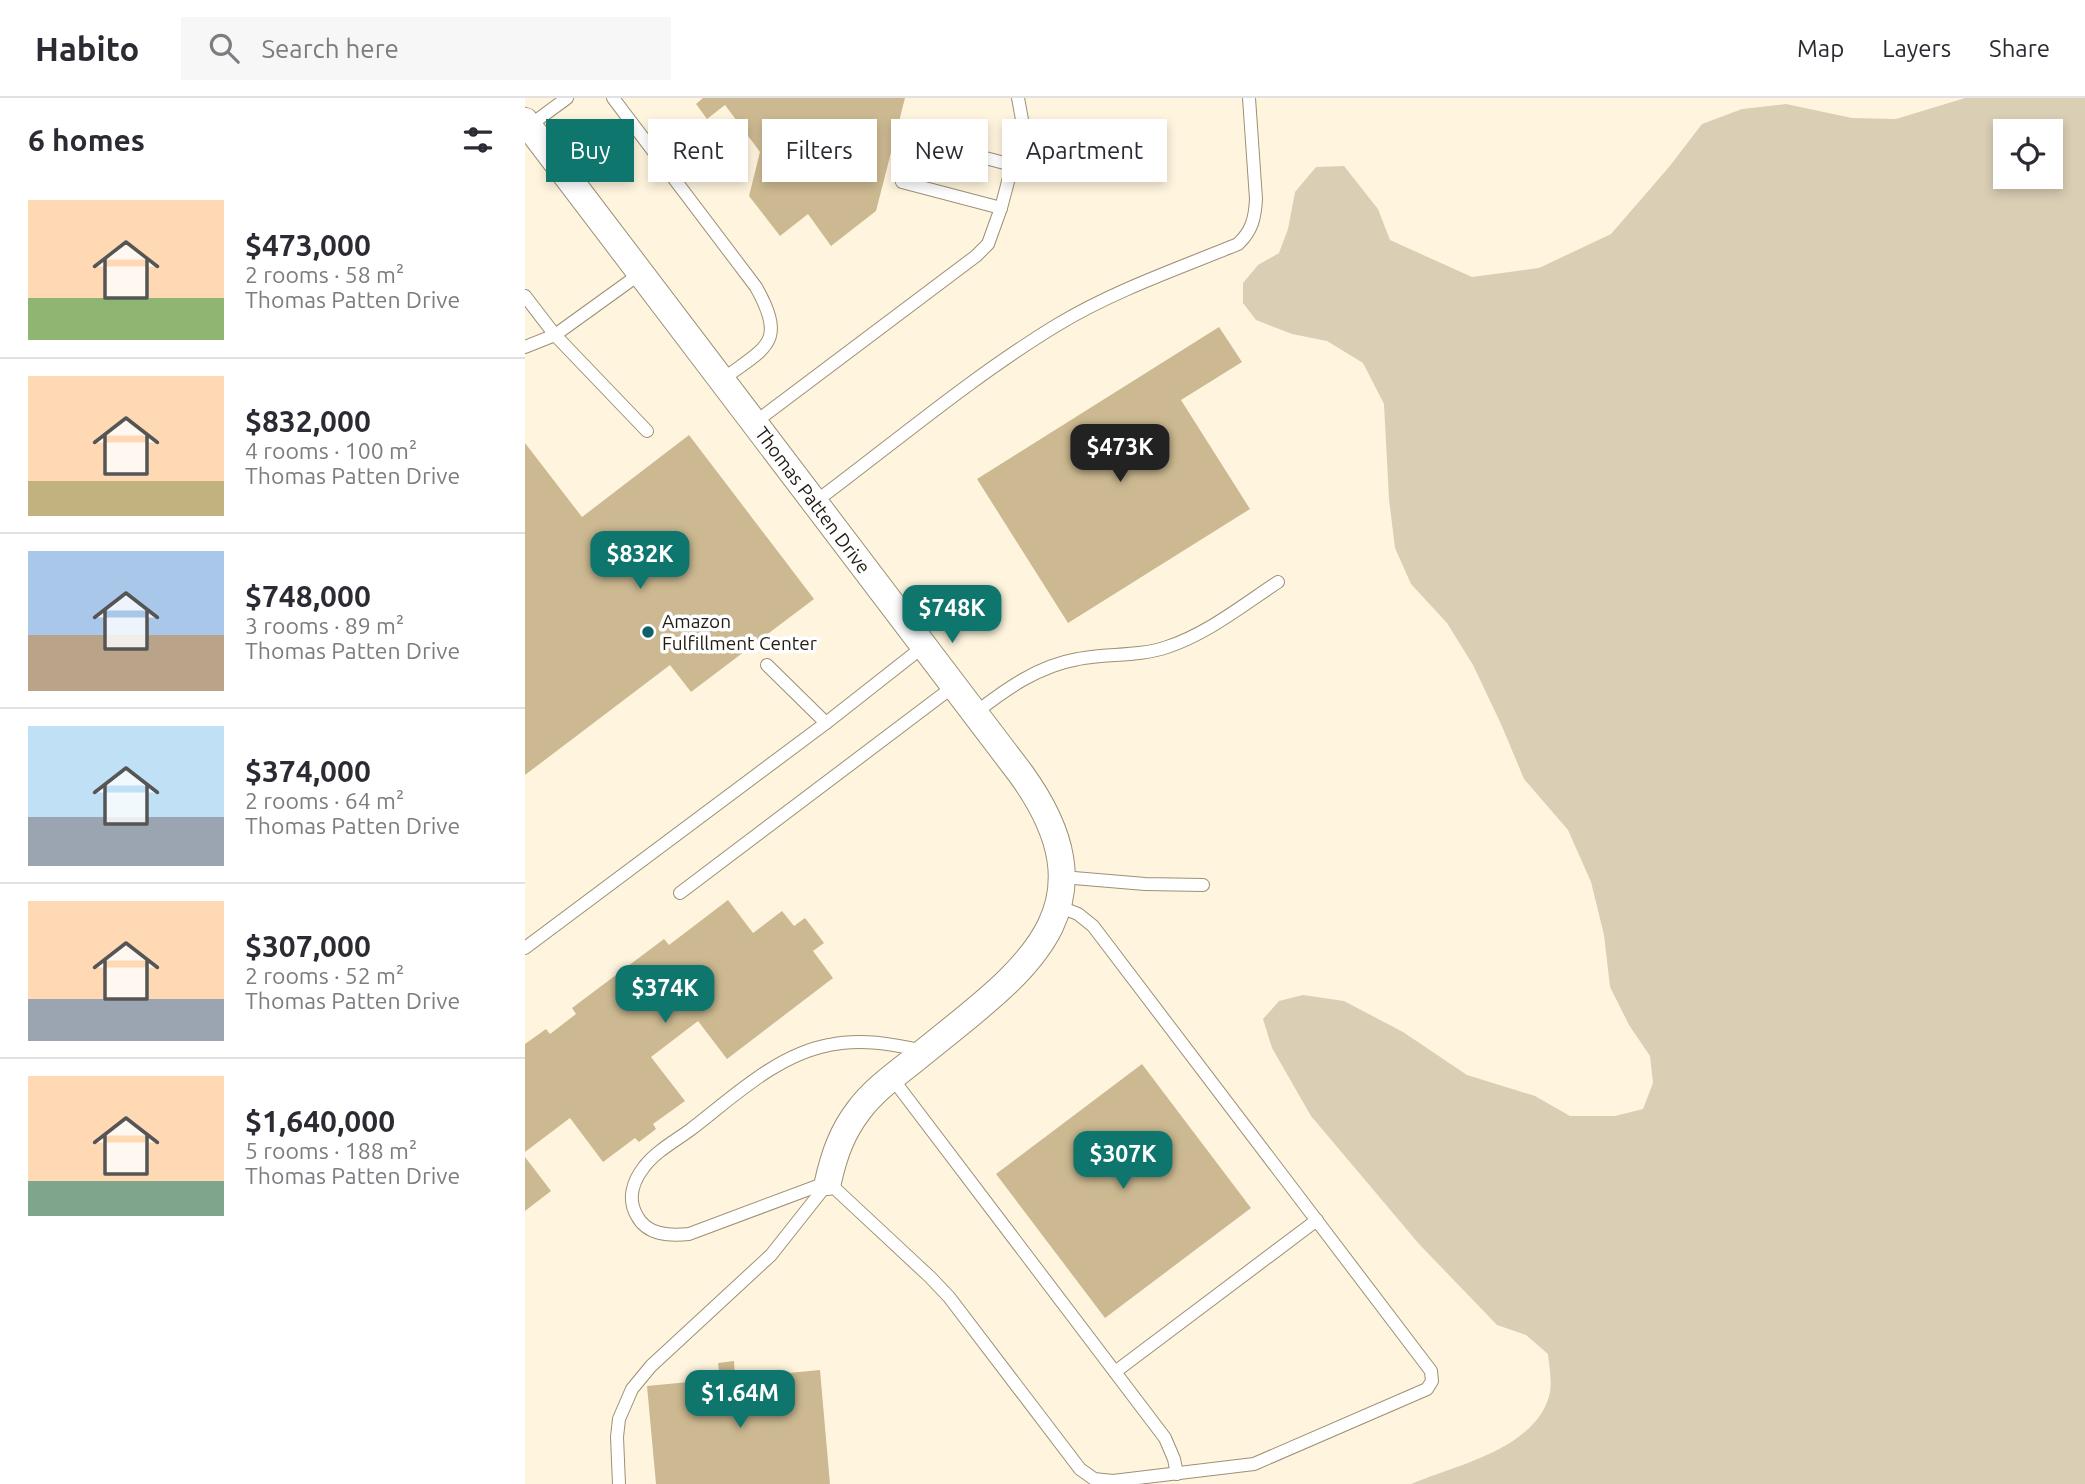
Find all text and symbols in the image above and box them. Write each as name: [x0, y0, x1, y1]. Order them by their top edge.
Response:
search box: [181, 17, 671, 80]
icon: search: [205, 29, 243, 67]
text: Habito: [35, 30, 139, 67]
text: Search here: [261, 34, 399, 63]
text: Map: [1797, 35, 1844, 62]
text: Layers: [1882, 35, 1951, 62]
text: Share: [1989, 35, 2050, 62]
chip: Buy: [546, 119, 634, 182]
chip: Rent: [648, 119, 748, 182]
chip: Filters: [762, 119, 877, 182]
chip: New: [891, 119, 988, 182]
chip: Apartment: [1002, 119, 1167, 182]
map controls: [1993, 119, 2063, 189]
button: locate: [1993, 119, 2063, 189]
icon: filters: [459, 121, 497, 159]
text: 6 homes: [28, 123, 145, 157]
icon: home: [84, 228, 168, 312]
text: $473,000: [245, 228, 371, 262]
text: 2 rooms · 58 m²: [245, 262, 404, 287]
text: Thomas Patten Drive: [245, 287, 460, 312]
icon: home: [84, 404, 168, 488]
text: $832,000: [245, 404, 371, 438]
street label: Thomas Patten Drive: [751, 422, 875, 578]
pin: $473K: [1071, 424, 1169, 484]
text: $473K: [1086, 434, 1154, 459]
text: 4 rooms · 100 m²: [245, 438, 417, 463]
text: Thomas Patten Drive: [245, 463, 460, 488]
pin: $832K: [591, 532, 689, 591]
text: $832K: [606, 541, 674, 566]
icon: home: [84, 579, 168, 663]
text: $748,000: [245, 579, 371, 613]
pin: $748K: [903, 586, 1001, 645]
text: $748K: [918, 595, 986, 620]
place label: Amazon Fulfillment Center: [662, 610, 817, 654]
text: 3 rooms · 89 m²: [245, 613, 404, 638]
marker: Amazon Fulfillment Center: [640, 624, 656, 640]
text: Thomas Patten Drive: [245, 638, 460, 663]
icon: home: [84, 754, 168, 838]
text: $374,000: [245, 754, 371, 788]
text: 2 rooms · 64 m²: [245, 788, 404, 813]
text: Thomas Patten Drive: [245, 813, 460, 838]
icon: home: [84, 929, 168, 1013]
text: $307,000: [245, 929, 371, 963]
text: 2 rooms · 52 m²: [245, 963, 404, 988]
pin: $374K: [616, 965, 714, 1025]
text: $374K: [631, 975, 699, 1000]
text: Thomas Patten Drive: [245, 988, 460, 1013]
icon: home: [84, 1104, 168, 1188]
text: $1,640,000: [245, 1104, 395, 1138]
pin: $307K: [1074, 1132, 1172, 1191]
text: 5 rooms · 188 m²: [245, 1138, 417, 1163]
text: $307K: [1089, 1141, 1157, 1166]
text: Thomas Patten Drive: [245, 1163, 460, 1188]
pin: $1.64M: [683, 1370, 797, 1430]
text: $1.64M: [701, 1380, 779, 1405]

